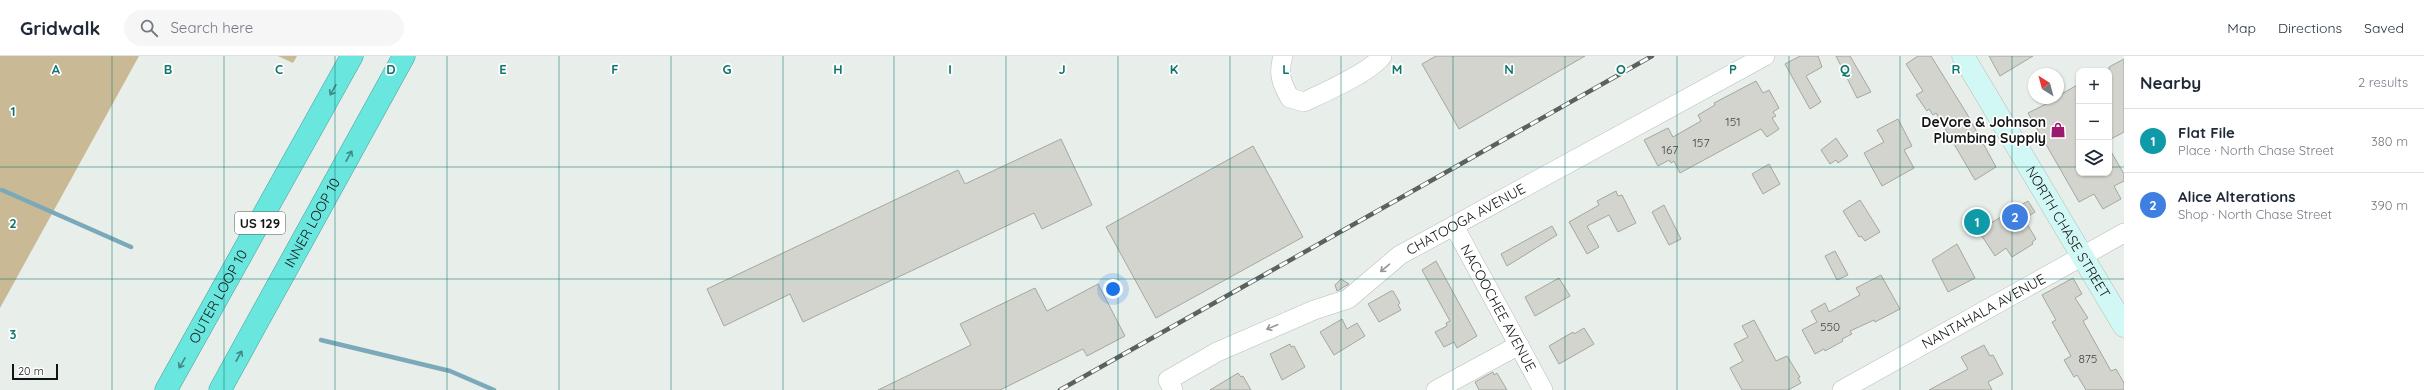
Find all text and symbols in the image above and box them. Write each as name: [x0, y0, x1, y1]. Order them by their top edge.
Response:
search box: [124, 10, 404, 46]
text: Gridwalk: [20, 16, 100, 40]
icon: search: [138, 17, 160, 39]
text: Search here: [170, 18, 253, 37]
text: Map: [2227, 19, 2256, 37]
text: Directions: [2278, 19, 2342, 37]
text: Saved: [2364, 19, 2404, 37]
text: A: [52, 61, 61, 77]
text: B: [164, 61, 172, 77]
text: C: [275, 61, 283, 77]
text: D: [386, 61, 396, 77]
text: E: [499, 61, 507, 77]
text: F: [611, 61, 619, 77]
text: G: [722, 61, 732, 77]
text: H: [833, 61, 843, 77]
text: I: [948, 61, 952, 77]
text: J: [1058, 61, 1066, 77]
text: K: [1170, 61, 1179, 77]
text: L: [1282, 61, 1290, 77]
text: M: [1392, 61, 1402, 77]
text: N: [1504, 61, 1514, 77]
text: O: [1616, 61, 1626, 77]
text: P: [1729, 61, 1737, 77]
text: Q: [1840, 61, 1851, 77]
text: R: [1952, 61, 1961, 77]
north arrow: [2028, 68, 2064, 104]
map controls: [2076, 68, 2112, 176]
button: +: [2076, 68, 2112, 104]
text: Nearby: [2140, 72, 2201, 93]
text: 2 results: [2358, 74, 2408, 90]
one-way arrow: [329, 84, 336, 96]
text: 1: [10, 103, 16, 119]
button: −: [2076, 104, 2112, 140]
place label: DeVore & Johnson Plumbing Supply: [1921, 113, 2046, 147]
house number: 151: [1725, 114, 1741, 129]
shop icon: DeVore & Johnson Plumbing Supply: [2049, 121, 2067, 139]
text: Flat File: [2178, 123, 2235, 142]
text: 1: [2150, 133, 2156, 149]
text: 380 m: [2371, 133, 2408, 149]
house number: 157: [1692, 135, 1710, 150]
button: layers: [2076, 140, 2112, 176]
house number: 167: [1661, 142, 1679, 157]
text: Place · North Chase Street: [2178, 142, 2334, 158]
one-way arrow: [346, 150, 353, 162]
street label: NORTH CHASE STREET: [2022, 163, 2114, 301]
street label: INNER LOOP 10: [280, 175, 344, 271]
street label: CHATOOGA AVENUE: [1403, 179, 1528, 259]
text: Alice Alterations: [2178, 187, 2295, 206]
text: 2: [2149, 197, 2157, 213]
text: 390 m: [2371, 197, 2408, 213]
pin: 2: [2002, 202, 2028, 232]
text: Shop · North Chase Street: [2178, 206, 2332, 222]
pin: 1: [1964, 207, 1990, 237]
road number: US 129: [235, 212, 285, 234]
text: 2: [9, 215, 17, 231]
street label: NACOOCHEE AVENUE: [1457, 241, 1540, 374]
street label: OUTER LOOP 10: [185, 246, 251, 347]
one-way arrow: [1380, 263, 1391, 272]
street label: NANTAHALA AVENUE: [1918, 270, 2049, 353]
your location: [1103, 279, 1123, 299]
house number: 550: [1820, 319, 1840, 334]
one-way arrow: [1267, 324, 1279, 332]
text: 3: [10, 326, 17, 342]
one-way arrow: [236, 350, 244, 362]
house number: 875: [2079, 351, 2097, 366]
one-way arrow: [177, 357, 185, 369]
scale bar: [12, 362, 58, 381]
text: 20 m: [18, 364, 44, 378]

